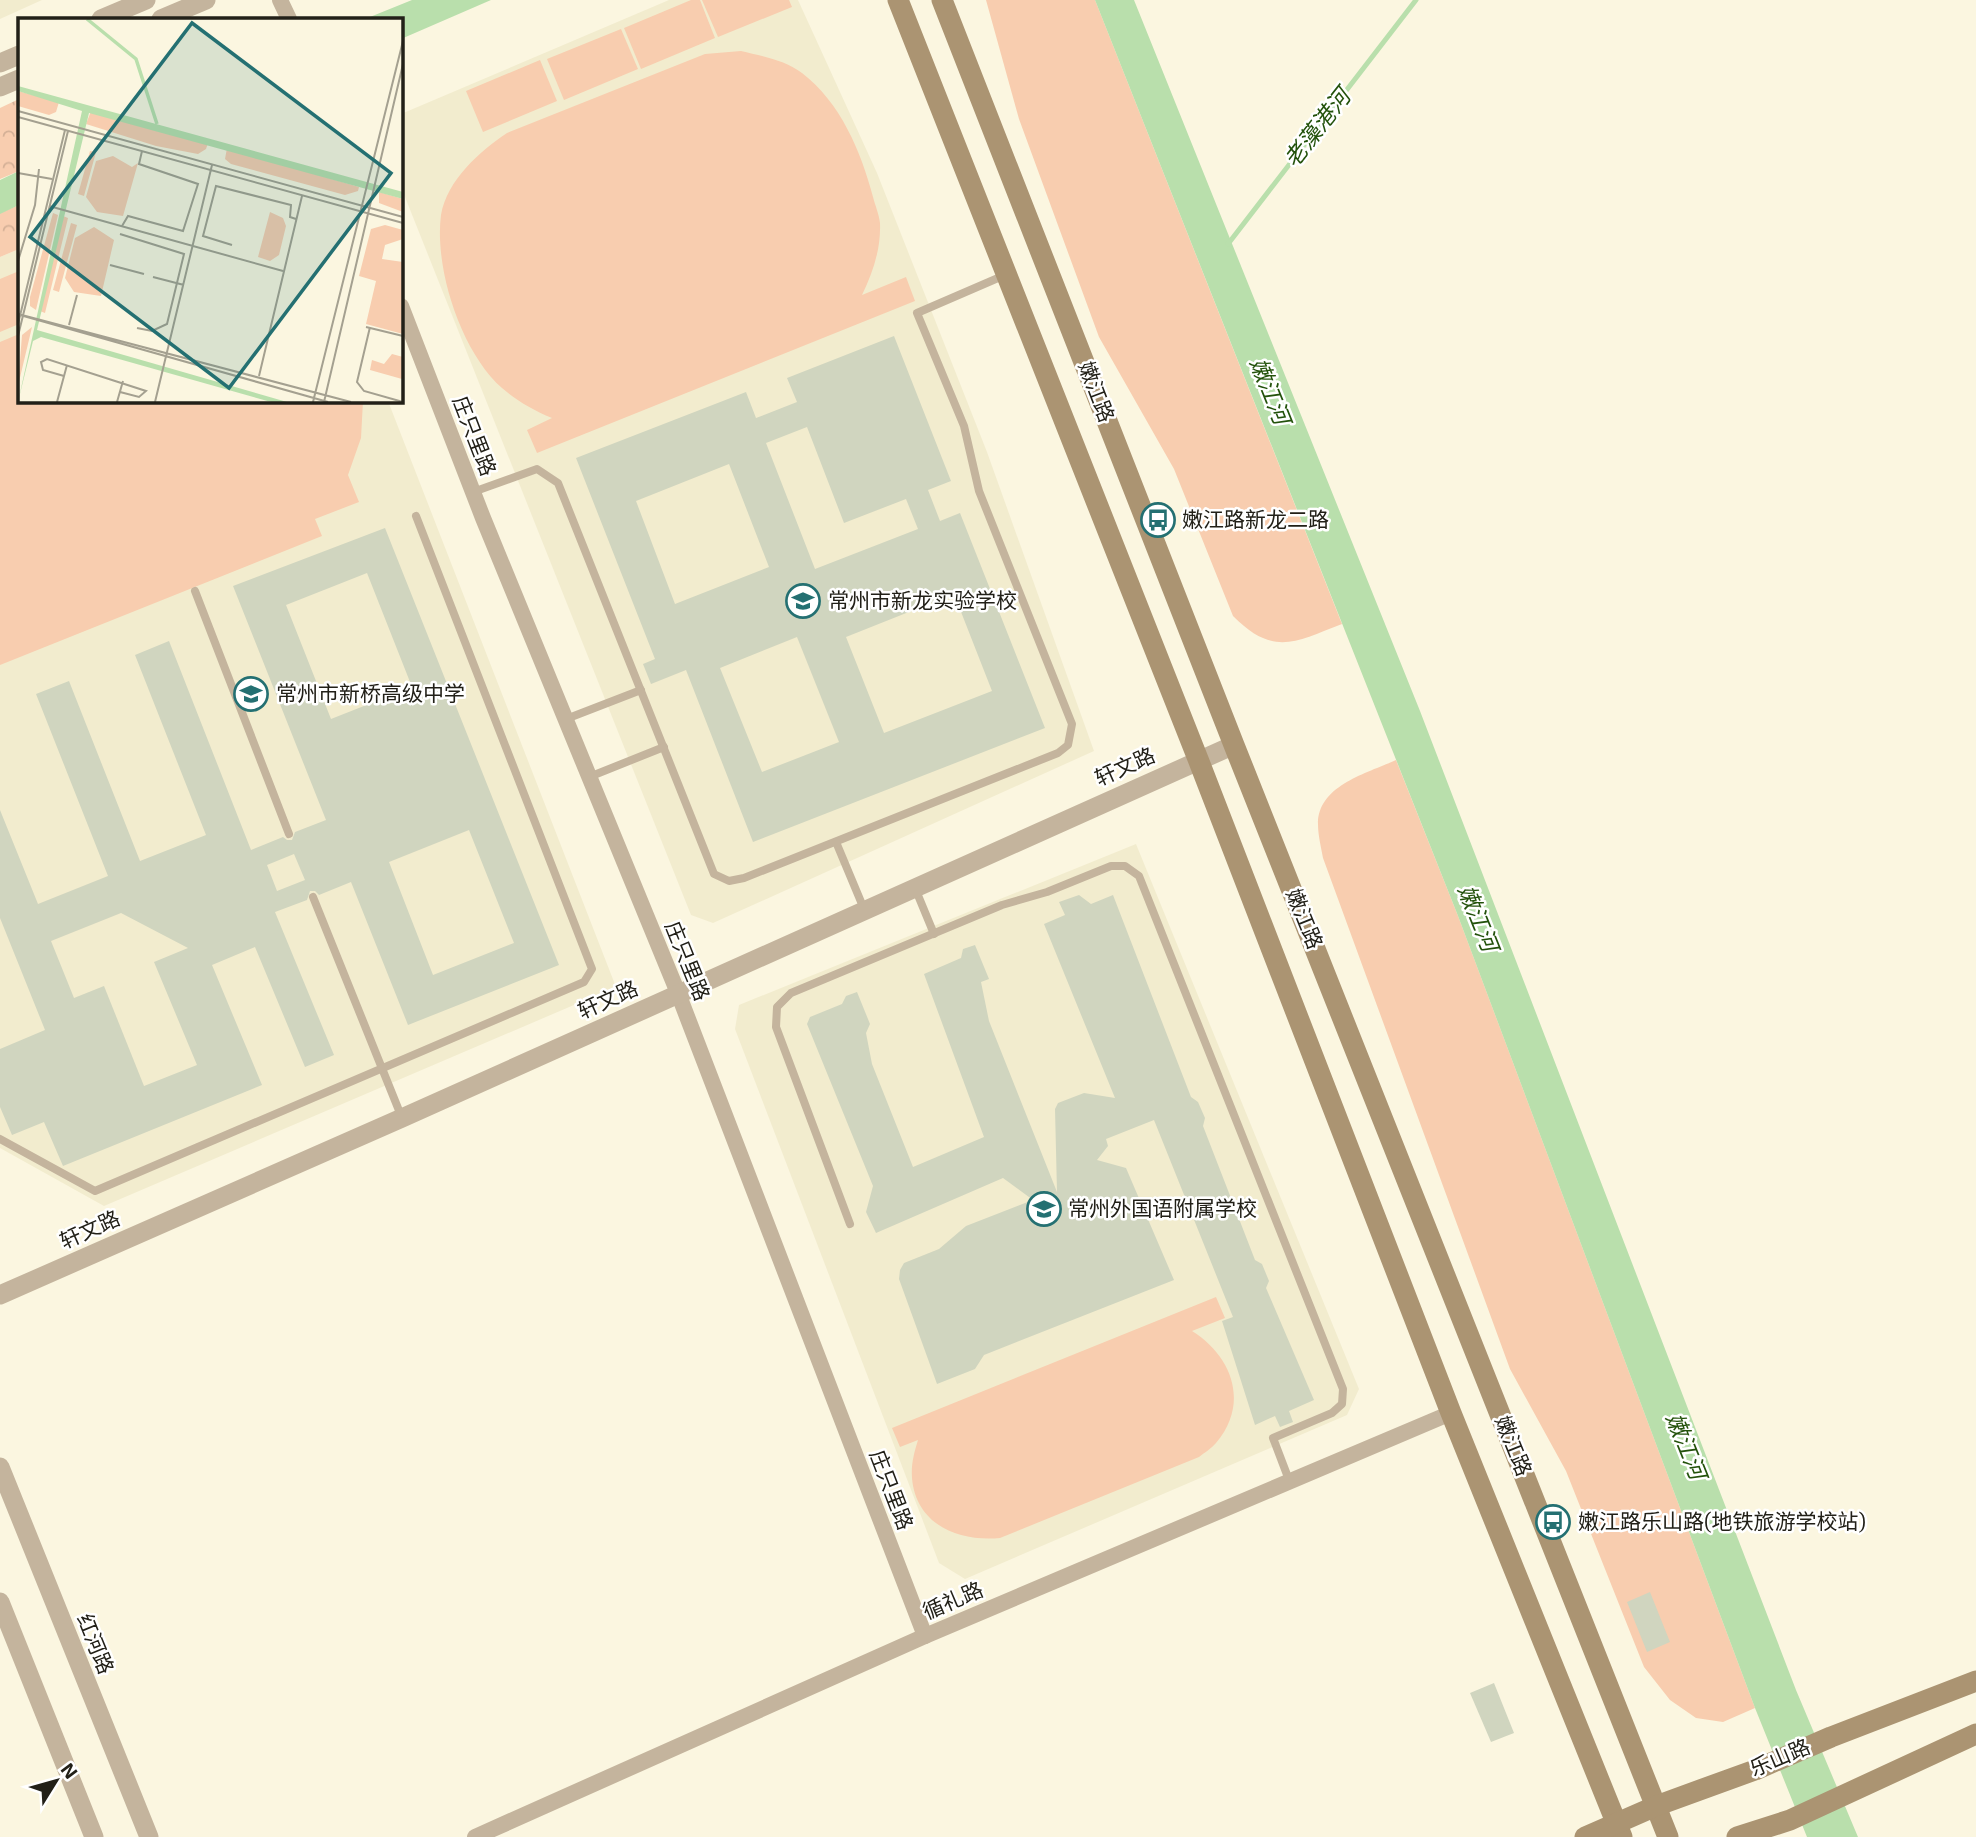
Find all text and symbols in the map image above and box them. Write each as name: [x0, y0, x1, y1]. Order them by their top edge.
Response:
inset map: [18, 18, 402, 402]
water label: 老藻港河: [1277, 79, 1358, 172]
water label: 嫩江河: [1245, 353, 1298, 432]
street label: 嫩江路: [1074, 358, 1120, 425]
street label: 庄只里路: [449, 392, 502, 479]
bus stop icon: 嫩江路新龙二路: [1139, 501, 1177, 539]
place label: 嫩江路新龙二路: [1182, 506, 1329, 531]
school or university icon: 常州市新龙实验学校: [784, 582, 822, 620]
place label: 常州市新龙实验学校: [828, 587, 1017, 612]
school or university icon: 常州市新桥高级中学: [232, 675, 270, 713]
place label: 常州市新桥高级中学: [276, 680, 465, 705]
street label: 轩文路: [1091, 741, 1158, 790]
water label: 嫩江河: [1453, 880, 1506, 959]
street label: 嫩江路: [1282, 885, 1329, 952]
street label: 庄只里路: [661, 917, 716, 1004]
street label: 轩文路: [574, 974, 641, 1023]
school or university icon: 常州外国语附属学校: [1025, 1190, 1063, 1228]
place label: 常州外国语附属学校: [1068, 1195, 1257, 1220]
street label: 轩文路: [56, 1204, 123, 1253]
water label: 嫩江河: [1661, 1408, 1714, 1487]
street label: 嫩江路: [1491, 1412, 1538, 1479]
street label: 庄只里路: [866, 1446, 919, 1533]
bus stop icon: 嫩江路乐山路(地铁旅游学校站): [1534, 1503, 1572, 1541]
place label: 嫩江路乐山路(地铁旅游学校站): [1578, 1508, 1866, 1533]
street label: 循礼路: [919, 1576, 986, 1623]
street label: 红河路: [73, 1610, 120, 1677]
street label: 乐山路: [1746, 1733, 1813, 1780]
north arrow: [21, 1746, 91, 1816]
text: N: [57, 1758, 83, 1783]

